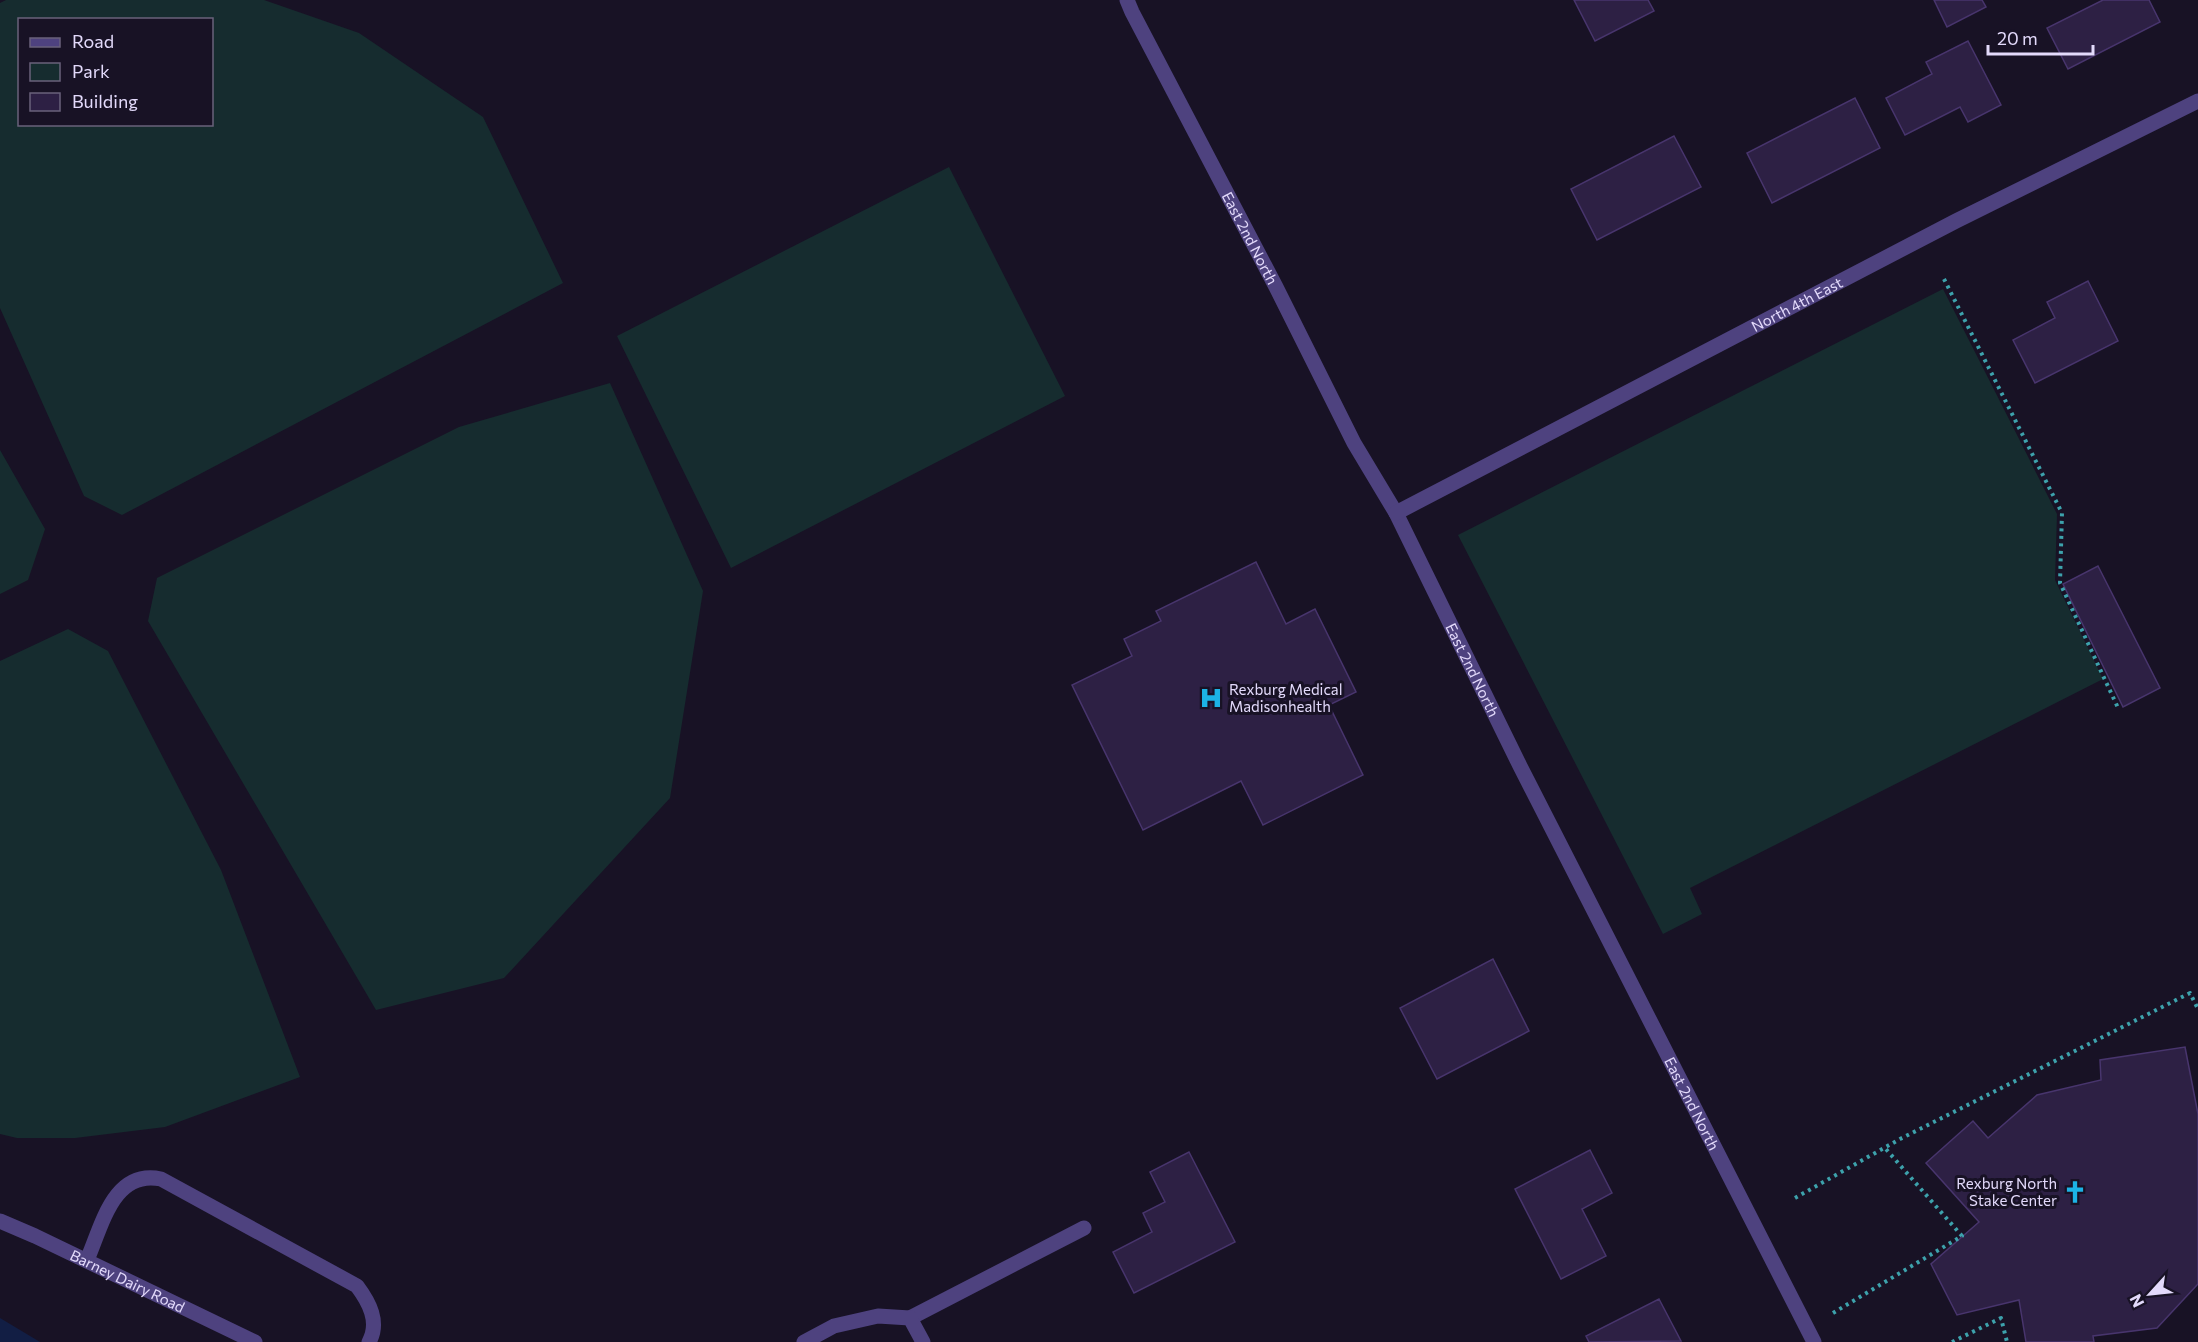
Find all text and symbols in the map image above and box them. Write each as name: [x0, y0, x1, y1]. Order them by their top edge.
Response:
legend: [18, 18, 213, 126]
scale bar: [1988, 18, 2093, 56]
text: 20 m: [1997, 27, 2038, 49]
text: Road: [72, 30, 114, 52]
text: Park: [72, 60, 110, 82]
text: Building: [72, 90, 138, 112]
street label: East 2nd North: [1219, 188, 1282, 287]
street label: North 4th East: [1748, 273, 1845, 335]
street label: East 2nd North: [1442, 620, 1503, 720]
place label: Rexburg Medical Madisonhealth: [1229, 680, 1343, 715]
hospital icon: Rexburg Medical Madisonhealth: [1198, 685, 1224, 711]
street label: East 2nd North: [1661, 1054, 1723, 1153]
place label: Rexburg North Stake Center: [1956, 1174, 2057, 1209]
church icon: Rexburg North Stake Center: [2062, 1179, 2088, 1205]
street label: Barney Dairy Road: [68, 1245, 188, 1316]
north arrow: [2120, 1264, 2180, 1324]
text: N: [2125, 1291, 2147, 1311]

